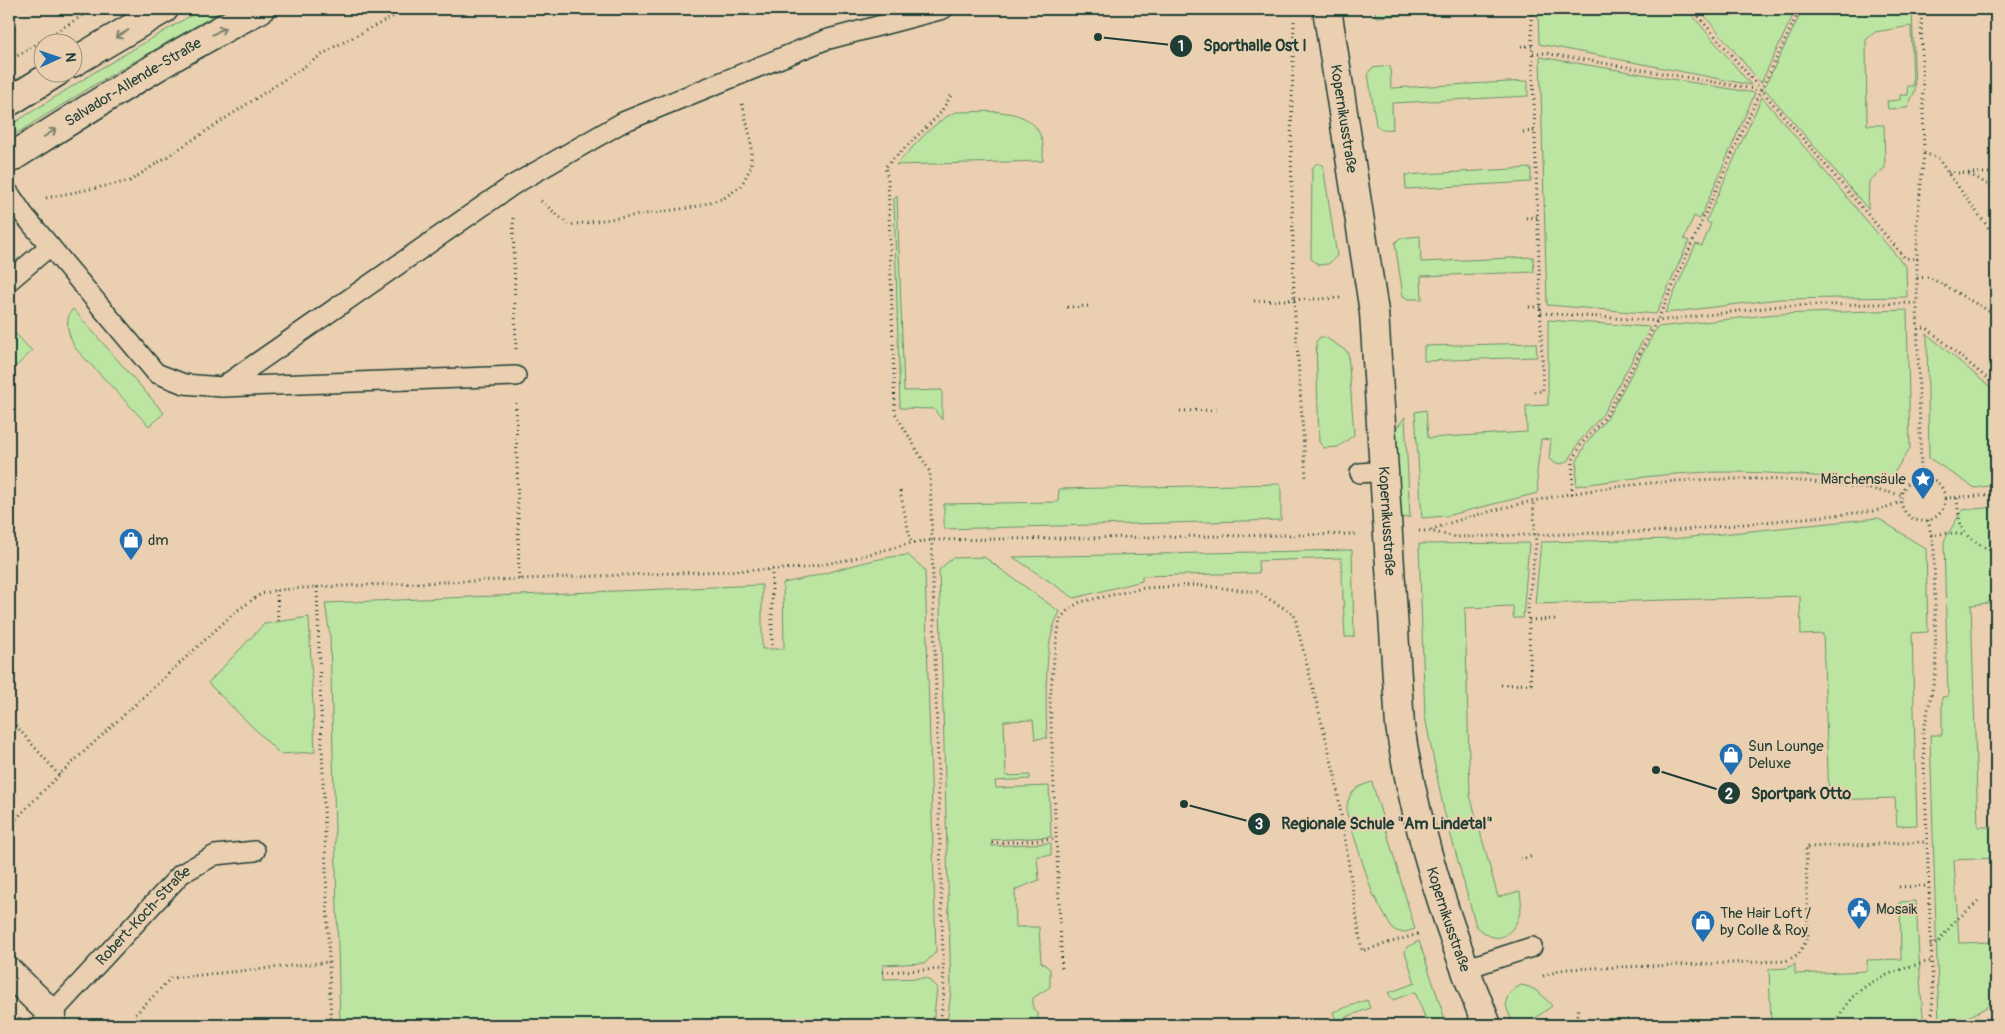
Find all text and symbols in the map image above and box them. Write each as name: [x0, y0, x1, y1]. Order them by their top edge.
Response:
one-way arrow: [211, 25, 225, 35]
one-way arrow: [115, 29, 129, 39]
callout: Sporthalle Ost I: [1169, 30, 1317, 61]
north arrow: [32, 32, 82, 82]
street label: Salvador-Allende-Straße: [61, 33, 205, 131]
text: Sporthalle Ost I: [1203, 36, 1307, 56]
text: 1: [1178, 37, 1184, 56]
text: N: [62, 52, 79, 63]
street label: Kopernikusstraße: [1326, 63, 1362, 175]
one-way arrow: [42, 128, 56, 138]
street label: Kopernikusstraße: [1374, 466, 1400, 577]
place icon: Märchensäule: [1910, 466, 1936, 500]
place label: Märchensäule: [1820, 470, 1907, 489]
shop icon: dm: [118, 527, 144, 561]
place label: dm: [148, 531, 169, 550]
place label: Sun Lounge Deluxe: [1748, 737, 1824, 773]
shop icon: Sun Lounge Deluxe: [1718, 742, 1744, 776]
callout: Sportpark Otto: [1716, 778, 1861, 809]
text: Sportpark Otto: [1751, 784, 1851, 804]
text: 2: [1725, 785, 1733, 804]
callout: Regionale Schule "Am Lindetal": [1246, 808, 1502, 839]
text: Regionale Schule "Am Lindetal": [1281, 814, 1493, 834]
text: 3: [1255, 815, 1263, 834]
street label: Robert-Koch-Straße: [92, 861, 194, 969]
street label: Kopernikusstraße: [1422, 865, 1475, 975]
public building icon: Mosaik: [1846, 896, 1872, 930]
place label: Mosaik: [1876, 900, 1918, 919]
place label: The Hair Loft / by Colle & Roy: [1720, 904, 1811, 940]
shop icon: The Hair Loft / by Colle & Roy: [1690, 909, 1716, 943]

